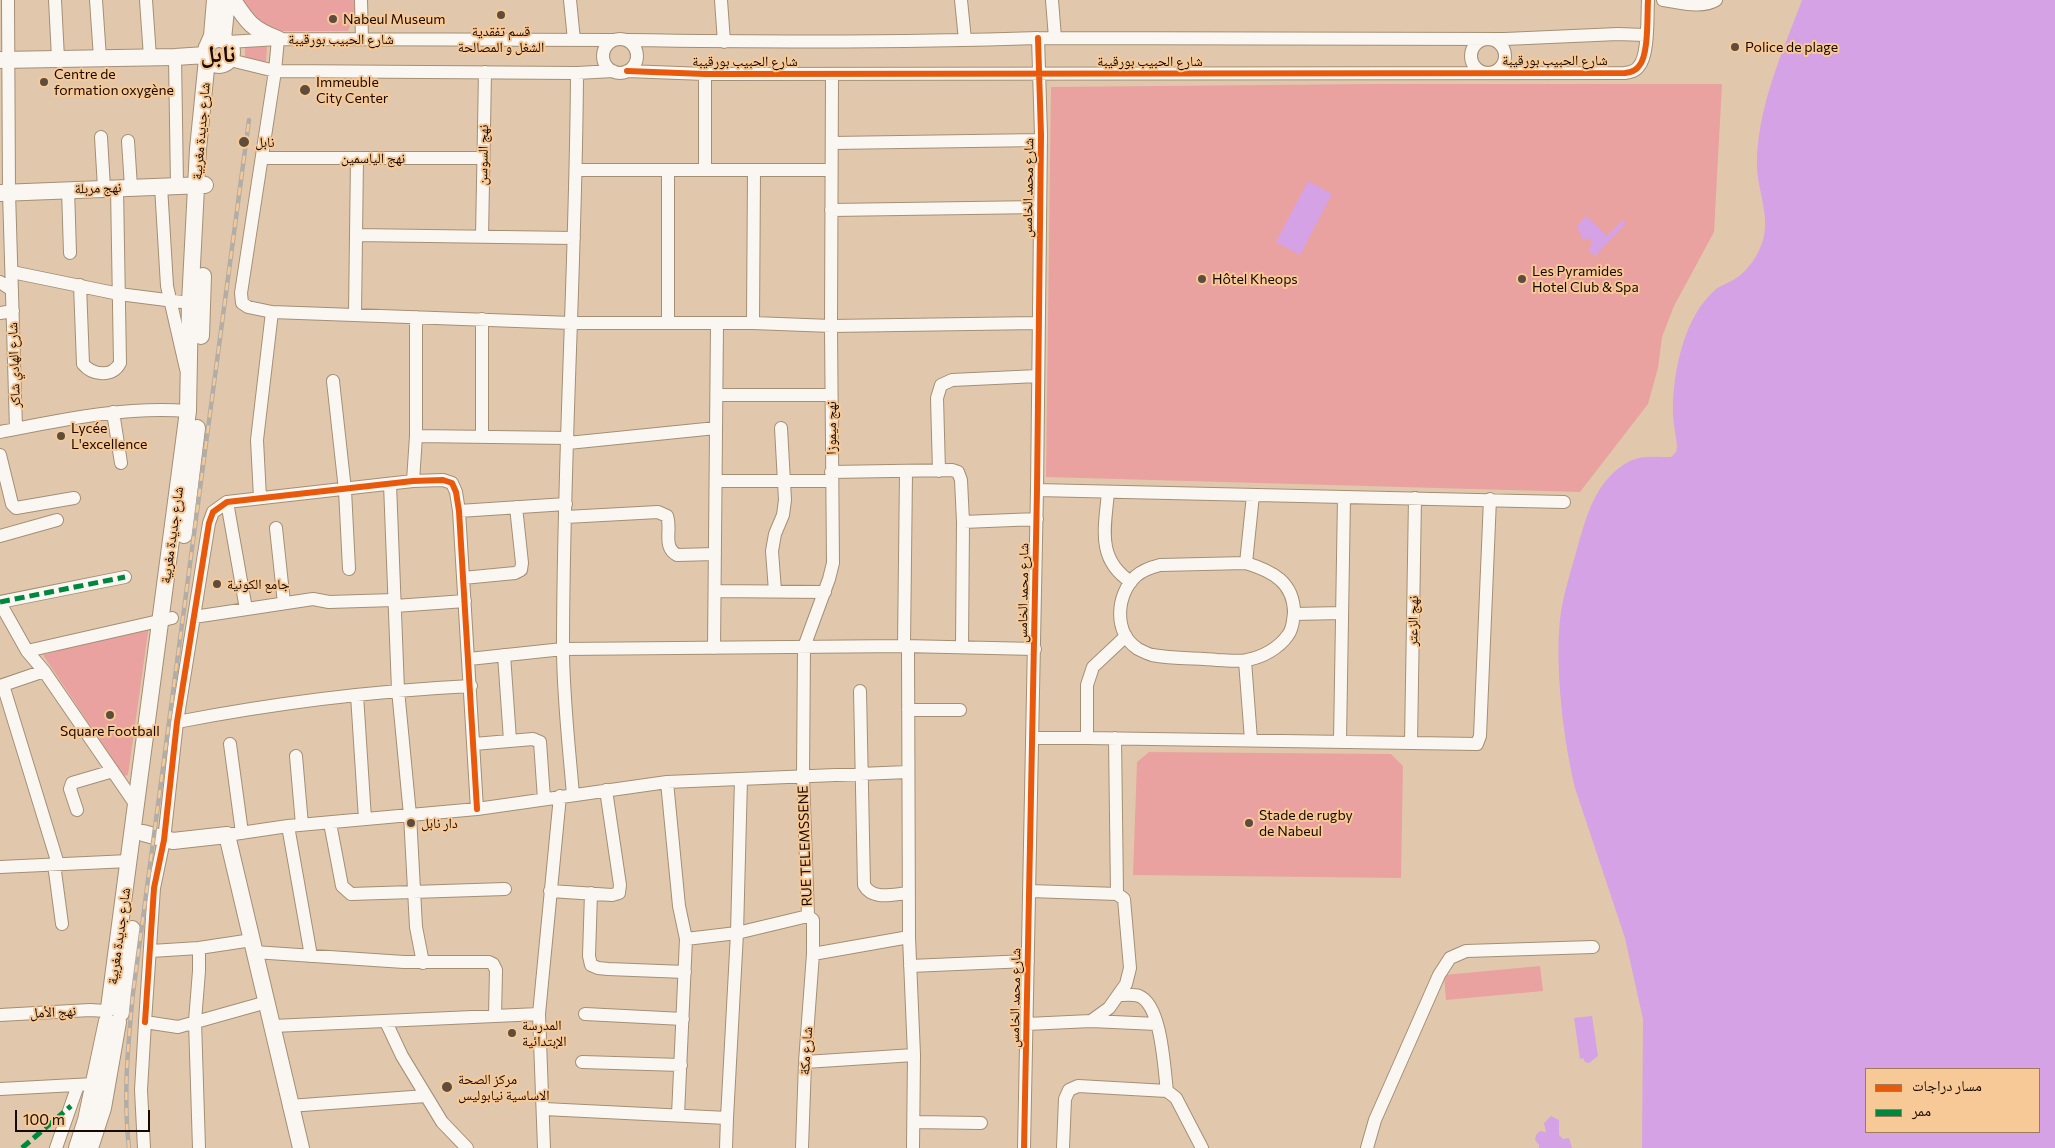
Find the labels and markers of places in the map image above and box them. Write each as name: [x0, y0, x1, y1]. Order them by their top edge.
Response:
marker: قسم تفقدية الشغل و المصالحة: [495, 9, 507, 21]
place label: Nabeul Museum: [343, 11, 446, 27]
marker: Nabeul Museum: [327, 13, 339, 25]
place label: قسم تفقدية الشغل و المصالحة: [458, 23, 544, 56]
place label: Police de plage: [1745, 39, 1838, 55]
marker: Police de plage: [1729, 41, 1741, 53]
place label: Centre de formation oxygène: [54, 66, 174, 98]
place label: Immeuble City Center: [316, 74, 388, 106]
marker: Centre de formation oxygène: [38, 76, 50, 88]
marker: Immeuble City Center: [298, 83, 312, 97]
place label: نابل: [255, 134, 275, 150]
marker: نابل: [237, 135, 251, 149]
place label: Les Pyramides Hotel Club & Spa: [1532, 263, 1639, 296]
place label: Hôtel Kheops: [1212, 271, 1298, 287]
marker: Hôtel Kheops: [1196, 273, 1208, 285]
marker: Les Pyramides Hotel Club & Spa: [1516, 273, 1528, 285]
place label: Lycée L'excellence: [71, 420, 147, 452]
marker: Lycée L'excellence: [55, 430, 67, 442]
place label: جامع الكونية: [227, 576, 290, 592]
marker: جامع الكونية: [211, 578, 223, 590]
marker: Square Football: [104, 709, 116, 721]
place label: Square Football: [60, 723, 160, 739]
place label: Stade de rugby de Nabeul: [1259, 807, 1353, 840]
place label: دار نابل: [421, 815, 458, 831]
marker: دار نابل: [405, 817, 417, 829]
marker: Stade de rugby de Nabeul: [1243, 817, 1255, 829]
place label: المدرسة الإبتدائية: [522, 1017, 567, 1050]
marker: المدرسة الإبتدائية: [506, 1027, 518, 1039]
place label: مركز الصحة الاساسية نيابوليس: [458, 1071, 550, 1104]
marker: مركز الصحة الاساسية نيابوليس: [440, 1080, 454, 1094]

